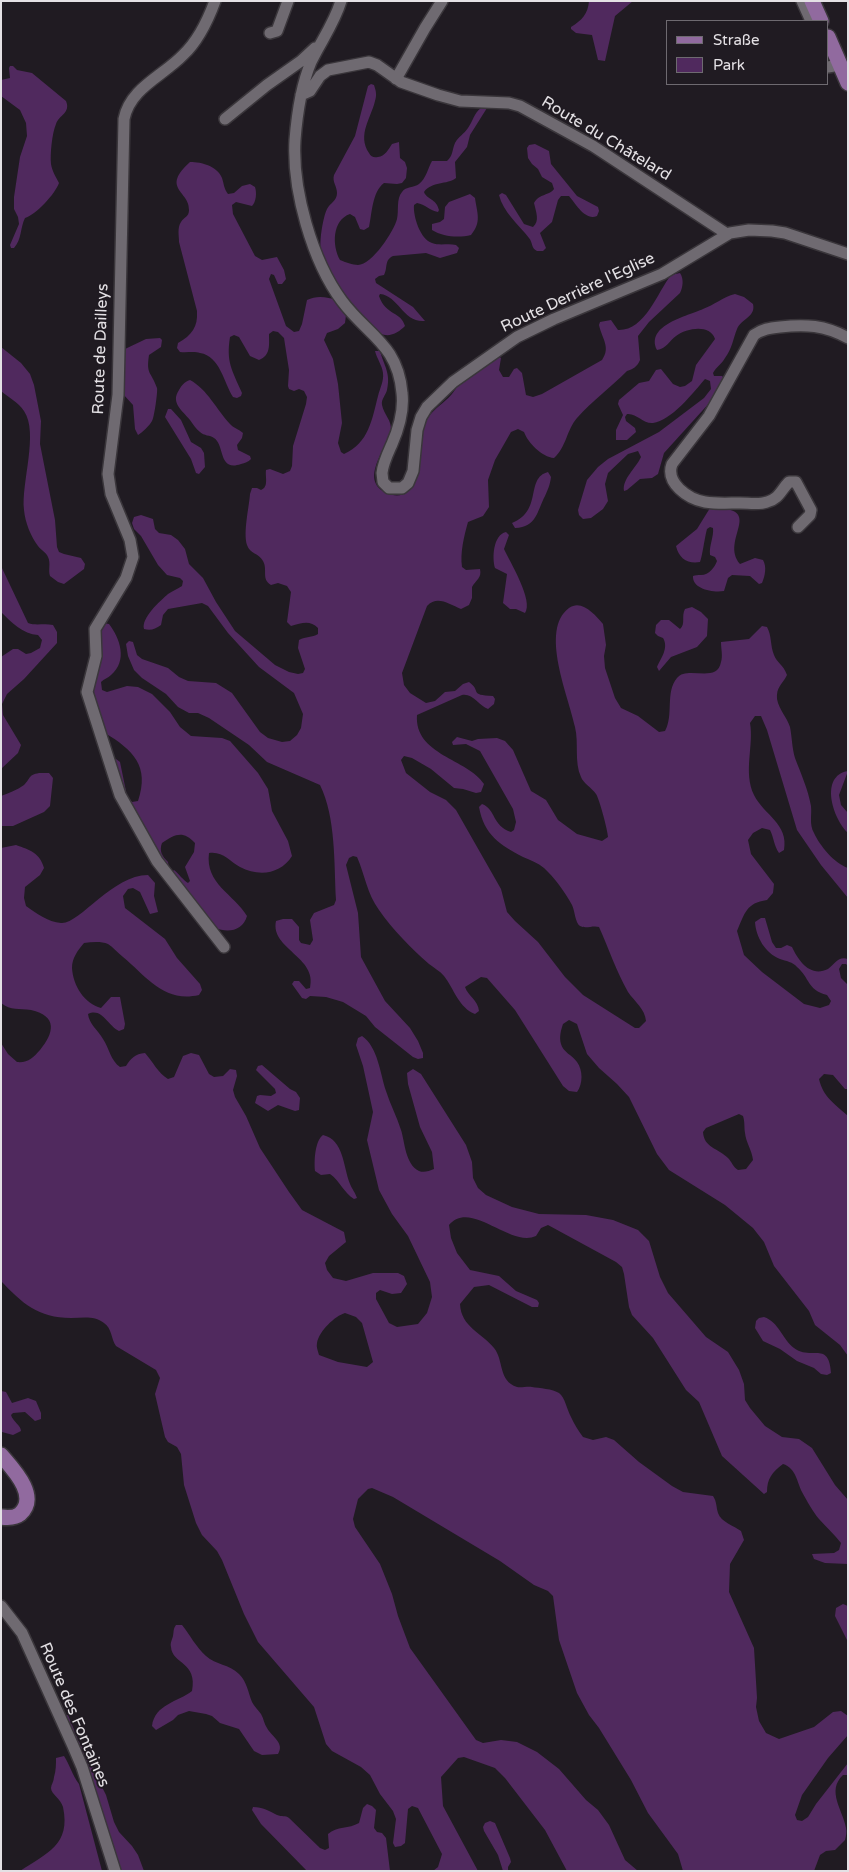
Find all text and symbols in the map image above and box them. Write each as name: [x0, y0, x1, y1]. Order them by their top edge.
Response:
legend: [666, 20, 829, 85]
text: Straße: [713, 31, 759, 49]
text: Park: [713, 56, 745, 74]
street label: Route du Châtelard: [538, 93, 674, 185]
street label: Route Derrière l'Eglise: [498, 249, 658, 337]
street label: Route de Dailleys: [89, 283, 113, 415]
street label: Route des Fontaines: [35, 1640, 113, 1790]

